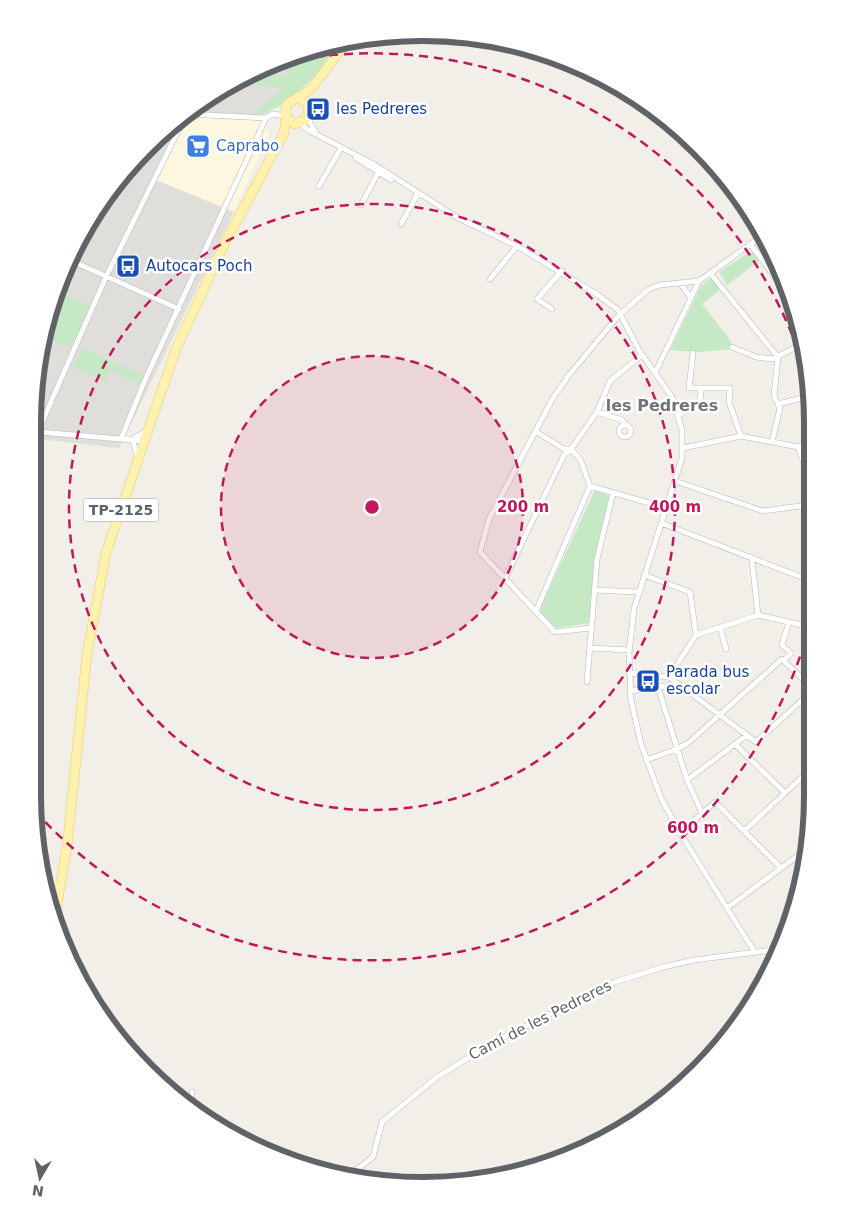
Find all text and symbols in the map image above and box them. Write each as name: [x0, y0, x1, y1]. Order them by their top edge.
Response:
bus stop icon: les Pedreres: [305, 96, 331, 122]
place label: les Pedreres: [336, 100, 427, 118]
supermarket icon: Caprabo: [185, 133, 211, 159]
place label: Caprabo: [216, 137, 279, 155]
bus stop icon: Autocars Poch: [115, 253, 141, 279]
place label: Autocars Poch: [146, 257, 252, 275]
district label: les Pedreres: [606, 396, 718, 415]
road number: TP-2125: [84, 498, 158, 522]
centre of rings: [363, 498, 381, 516]
text: 200 m: [497, 498, 549, 516]
text: 400 m: [649, 498, 701, 516]
place label: Parada bus escolar: [666, 663, 749, 698]
bus stop icon: Parada bus escolar: [635, 668, 661, 694]
text: 600 m: [667, 819, 719, 837]
street label: Camí de les Pedreres: [466, 976, 615, 1064]
north arrow: [15, 1153, 65, 1203]
text: N: [31, 1182, 45, 1200]

